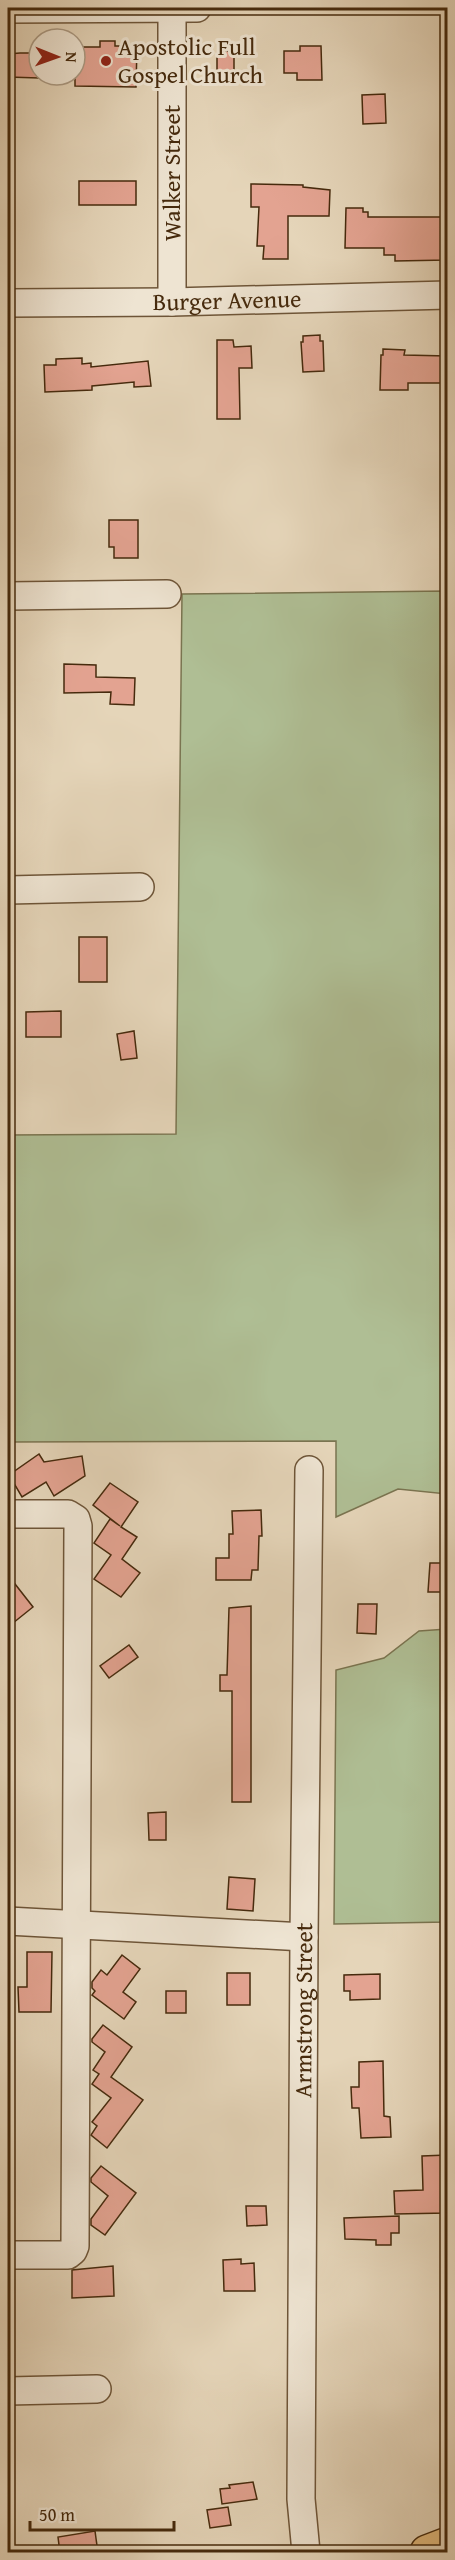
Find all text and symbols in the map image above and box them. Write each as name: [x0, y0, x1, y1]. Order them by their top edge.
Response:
north arrow: [27, 27, 87, 87]
place label: Apostolic Full Gospel Church: [118, 29, 263, 92]
text: N: [60, 52, 84, 63]
marker: Apostolic Full Gospel Church: [99, 54, 113, 68]
street label: Walker Street: [154, 104, 189, 241]
street label: Burger Avenue: [153, 281, 302, 319]
street label: Armstrong Street: [285, 1922, 321, 2098]
scale bar: [30, 2494, 174, 2532]
text: 50 m: [39, 2501, 75, 2528]

